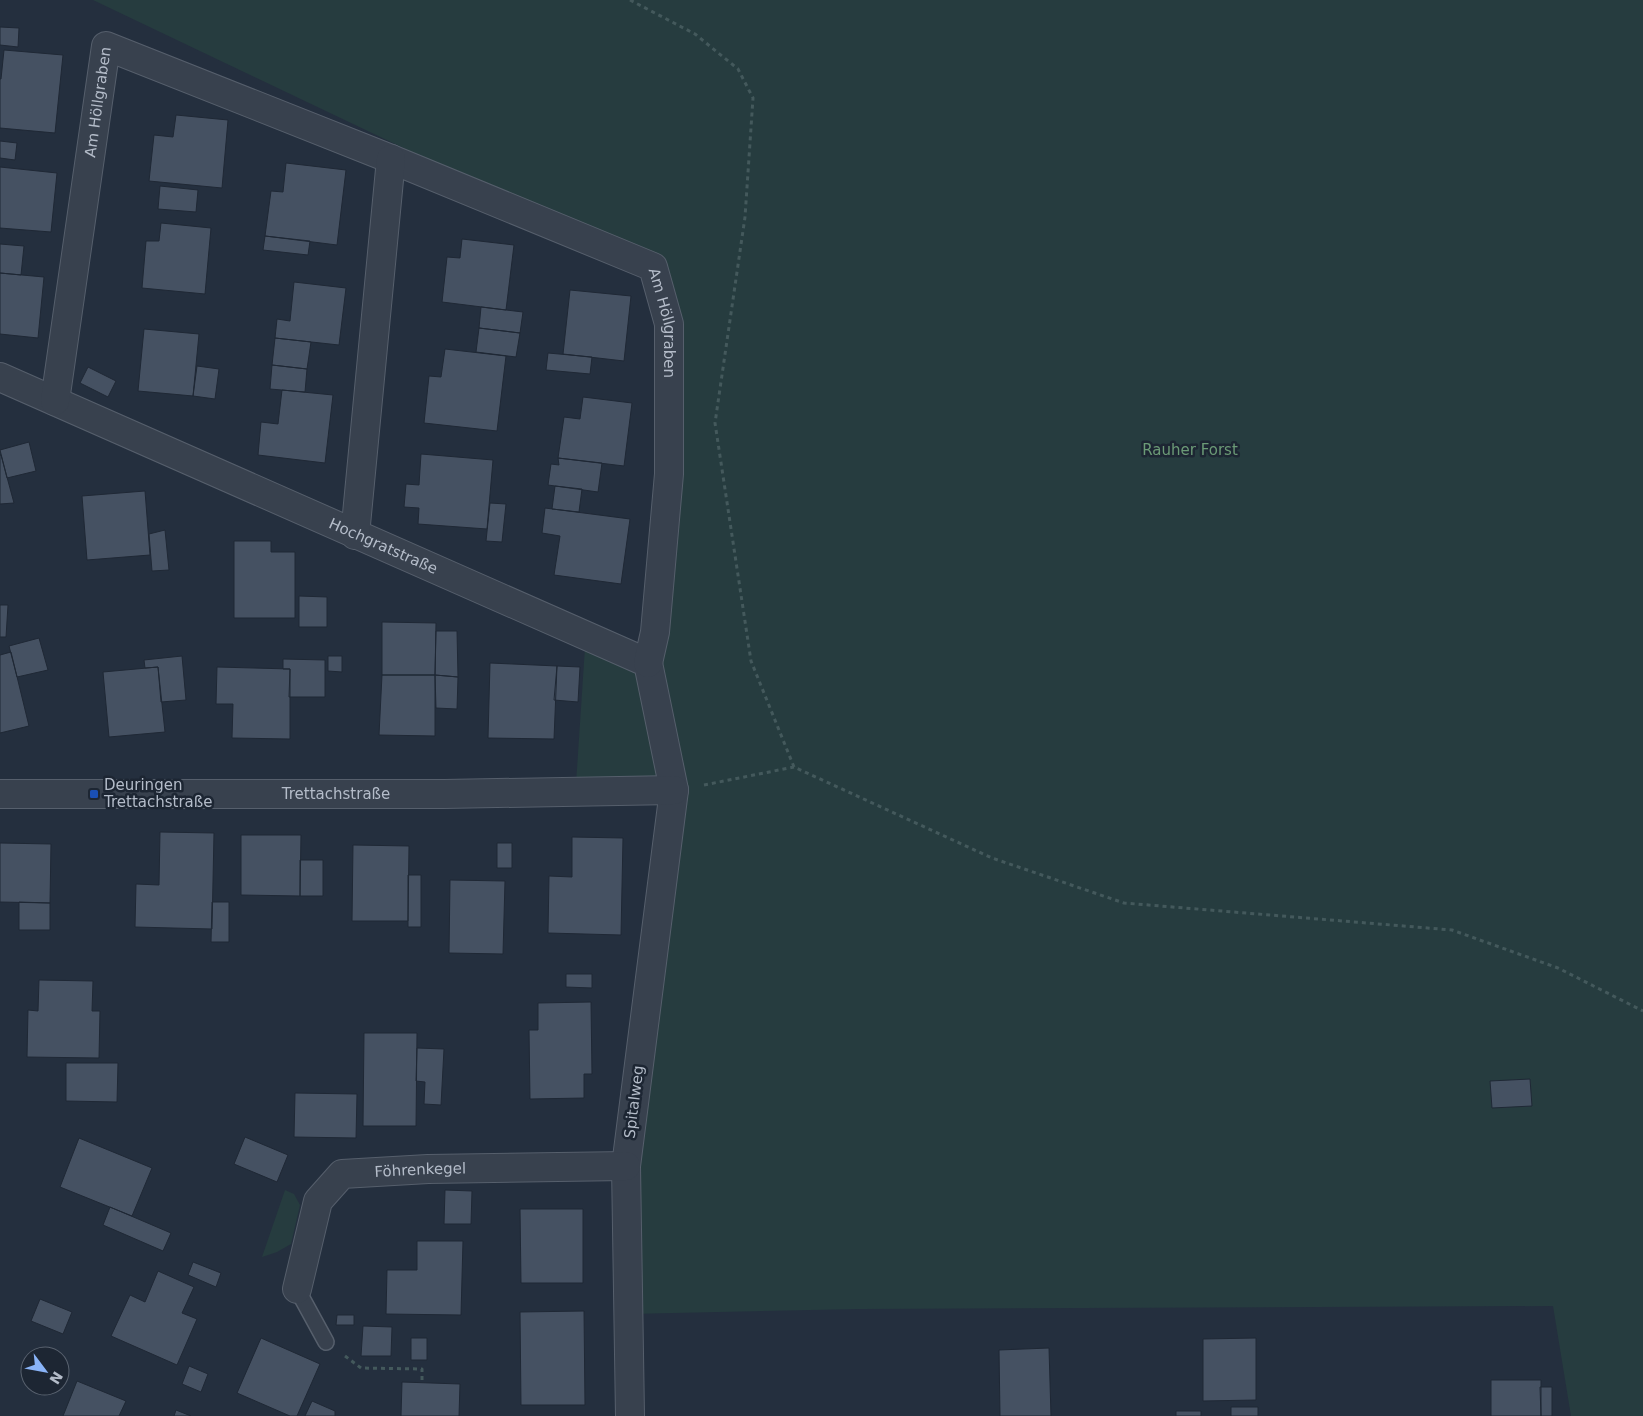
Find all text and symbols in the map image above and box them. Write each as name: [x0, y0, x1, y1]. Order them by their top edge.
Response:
street label: Am Höllgraben: [81, 46, 115, 159]
street label: Am Höllgraben: [645, 266, 678, 378]
park label: Rauher Forst: [1142, 441, 1238, 459]
street label: Hochgratstraße: [326, 514, 440, 578]
place label: Deuringen Trettachstraße: [103, 776, 212, 811]
street label: Trettachstraße: [281, 785, 390, 803]
marker: Deuringen Trettachstraße: [88, 788, 100, 800]
street label: Spitalweg: [621, 1064, 647, 1140]
street label: Föhrenkegel: [374, 1159, 466, 1181]
north arrow: [20, 1346, 70, 1396]
text: N: [46, 1369, 66, 1387]

